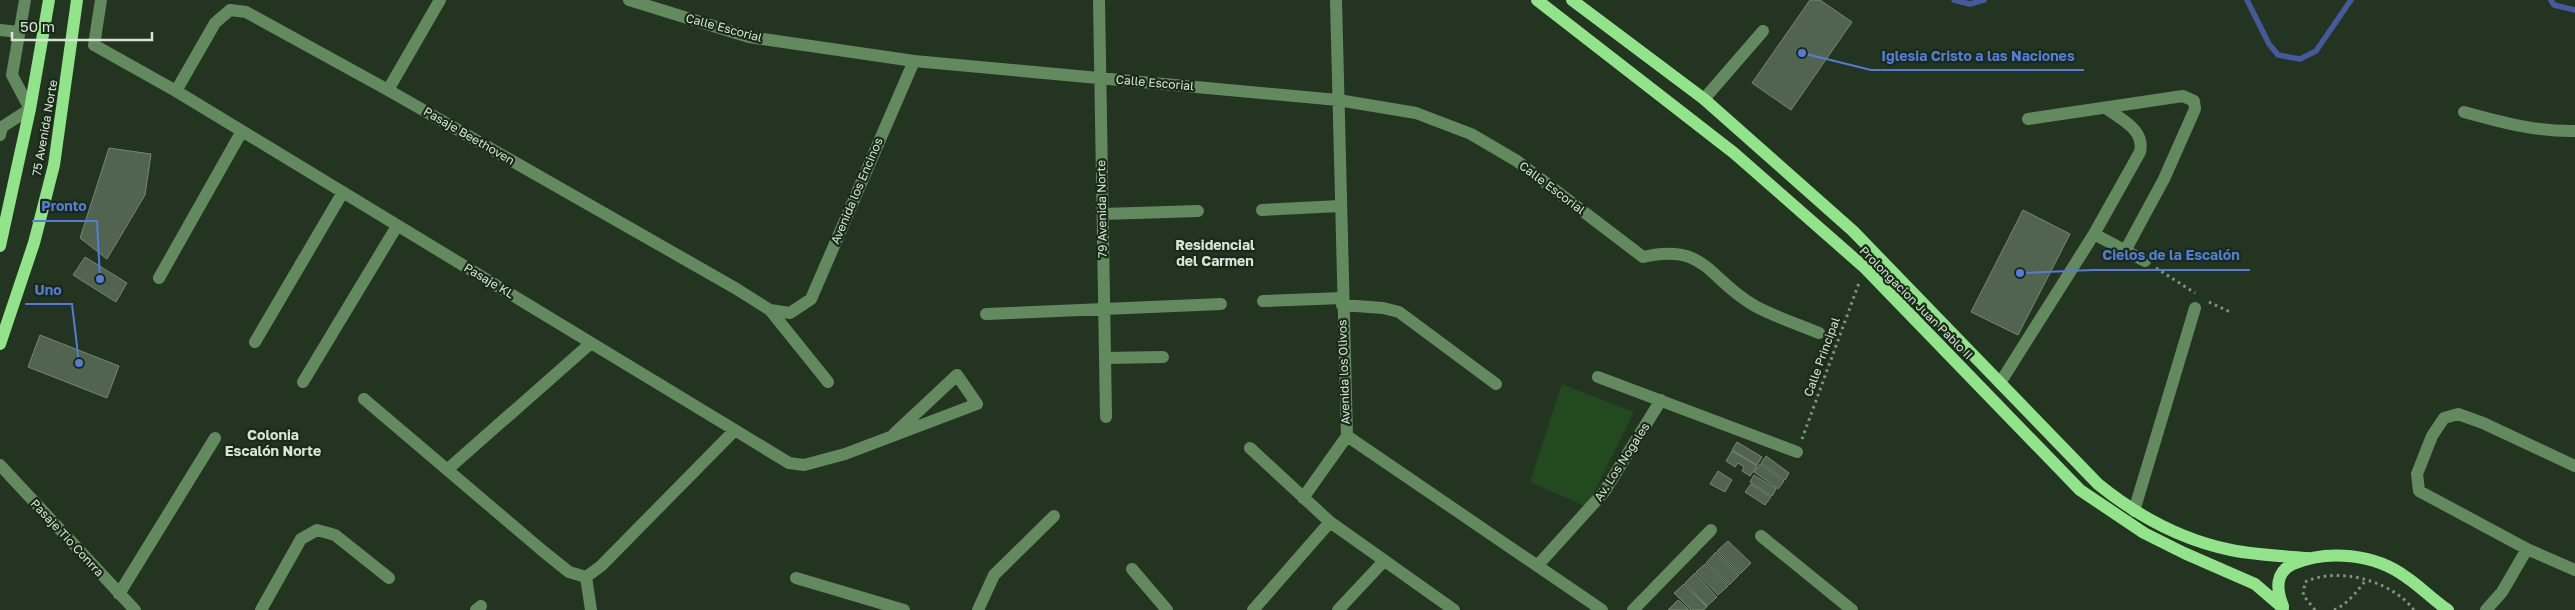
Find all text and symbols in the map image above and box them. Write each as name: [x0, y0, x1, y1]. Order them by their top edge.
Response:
scale bar: [12, 10, 152, 42]
street label: Calle Escorial: [684, 10, 764, 45]
text: 50 m: [20, 17, 55, 35]
callout: Iglesia Cristo a las Naciones: [1871, 41, 2084, 70]
text: Iglesia Cristo a las Naciones: [1881, 47, 2075, 64]
street label: Calle Escorial: [1115, 72, 1195, 93]
street label: 75 Avenida Norte: [29, 78, 60, 177]
street label: Pasaje Beethoven: [421, 103, 517, 168]
street label: Avenida los Encinos: [827, 135, 886, 246]
street label: Calle Escorial: [1516, 158, 1588, 217]
street label: 79 Avenida Norte: [1093, 160, 1110, 258]
callout: Pronto: [32, 192, 97, 221]
text: Pronto: [41, 197, 87, 214]
district label: Residencial del Carmen: [1175, 236, 1255, 269]
callout: Cielos de la Escalón: [2093, 241, 2250, 270]
street label: Prolongacion Juan Pablo II: [1857, 243, 1976, 362]
text: Cielos de la Escalón: [2102, 246, 2240, 263]
street label: Pasaje KL: [461, 260, 517, 301]
callout: Uno: [25, 275, 72, 304]
text: Uno: [34, 281, 62, 298]
street label: Calle Principal: [1800, 315, 1843, 399]
street label: Avenida los Olivos: [1334, 319, 1353, 425]
street label: Av. Los Nogales: [1591, 420, 1653, 504]
district label: Colonia Escalón Norte: [225, 426, 321, 459]
street label: Pasaje Tio Conrra: [28, 496, 107, 580]

